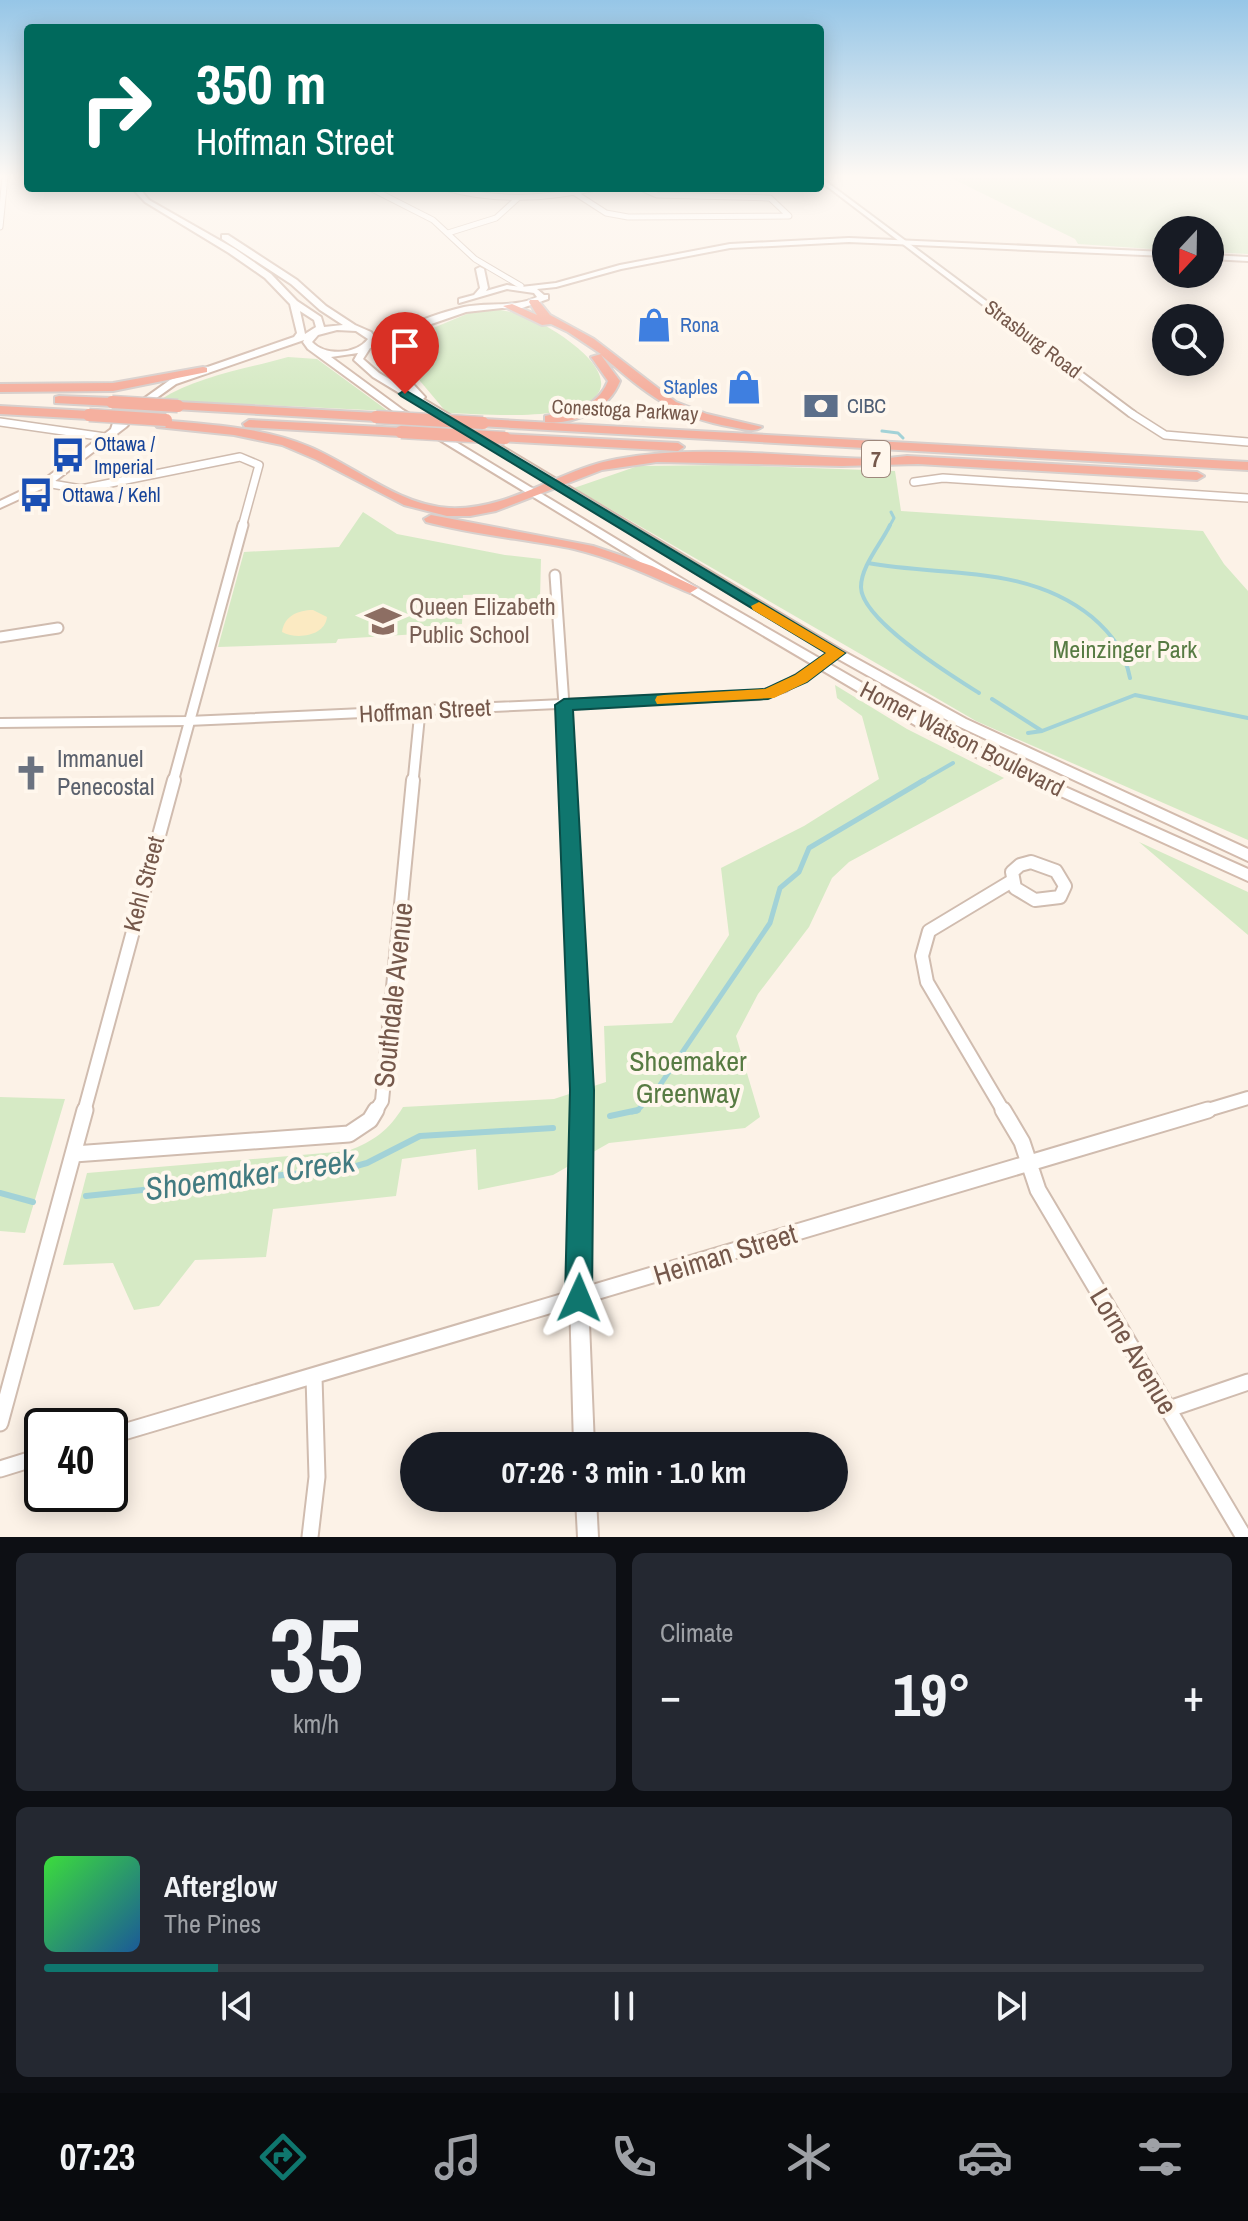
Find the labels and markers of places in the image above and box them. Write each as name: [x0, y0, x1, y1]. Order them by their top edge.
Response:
shop icon: Rona: [635, 306, 673, 344]
place label: Rona: [680, 311, 719, 338]
pin: [371, 312, 439, 394]
shop icon: Staples: [725, 368, 763, 406]
place label: Staples: [663, 373, 718, 400]
bank icon: CIBC: [802, 387, 840, 425]
place label: CIBC: [847, 392, 886, 419]
place label: Ottawa / Imperial: [94, 430, 156, 480]
bus stop icon: Ottawa / Imperial: [49, 436, 87, 474]
bus stop icon: Ottawa / Kehl: [17, 476, 55, 514]
place label: Ottawa / Kehl: [62, 481, 160, 508]
place label: Queen Elizabeth Public School: [409, 590, 556, 650]
school or university icon: Queen Elizabeth Public School: [364, 602, 402, 640]
place label: Immanuel Penecostal: [57, 742, 154, 802]
church icon: Immanuel Penecostal: [12, 754, 50, 792]

